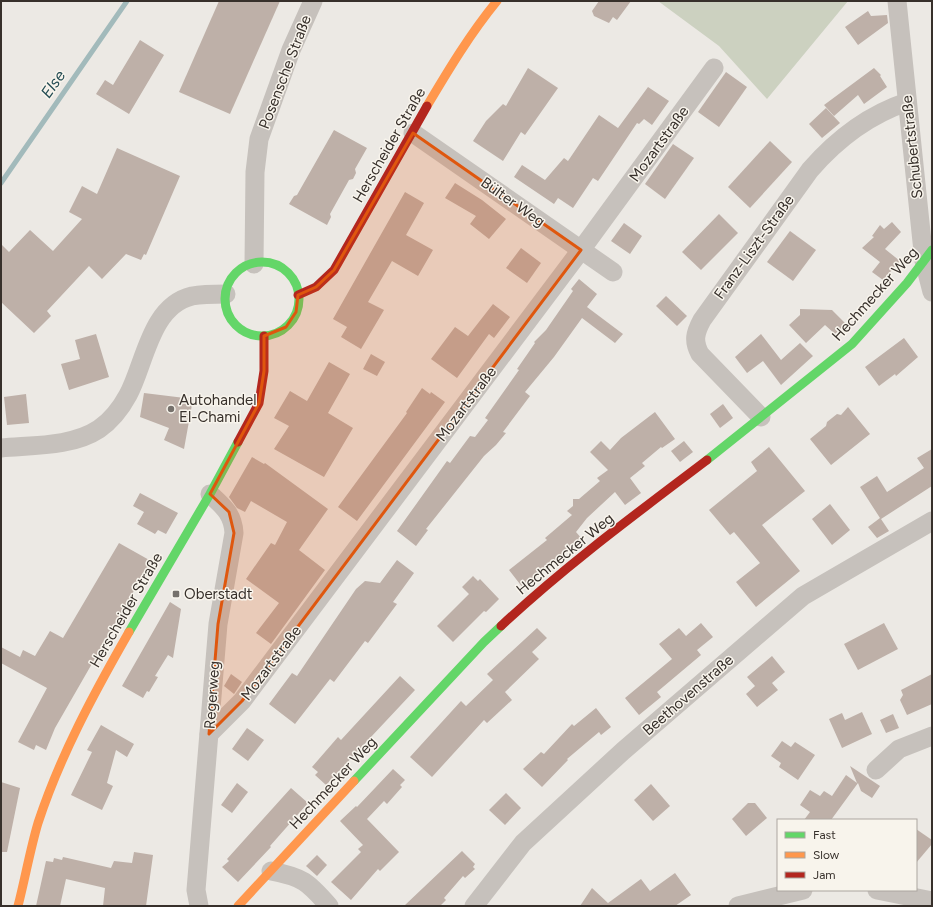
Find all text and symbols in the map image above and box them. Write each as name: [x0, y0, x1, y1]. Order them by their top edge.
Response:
street label: Posensche Straße: [255, 13, 315, 131]
water label: Else: [37, 66, 69, 101]
street label: Herscheider Straße: [349, 84, 429, 206]
street label: Schubertstraße: [898, 94, 926, 200]
street label: Mozartstraße: [626, 103, 692, 185]
street label: Bülter Weg: [477, 173, 549, 231]
street label: Franz-Liszt-Straße: [710, 191, 798, 303]
street label: Hechmecker Weg: [828, 243, 922, 345]
street label: Mozartstraße: [432, 363, 500, 445]
place label: Autohandel El-Chami: [179, 391, 257, 426]
marker: Autohandel El-Chami: [166, 404, 176, 414]
street label: Hechmecker Weg: [513, 509, 617, 599]
street label: Herscheider Straße: [86, 549, 166, 671]
place label: Oberstadt: [184, 585, 253, 603]
marker: Oberstadt: [171, 589, 181, 599]
street label: Mozartstraße: [237, 622, 305, 704]
street label: Beethovenstraße: [639, 651, 737, 739]
street label: Regerweg: [201, 660, 223, 730]
street label: Hechmecker Weg: [286, 733, 380, 833]
legend: [777, 819, 917, 891]
text: Fast: [813, 828, 836, 842]
text: Slow: [813, 848, 840, 862]
text: Jam: [813, 868, 836, 882]

